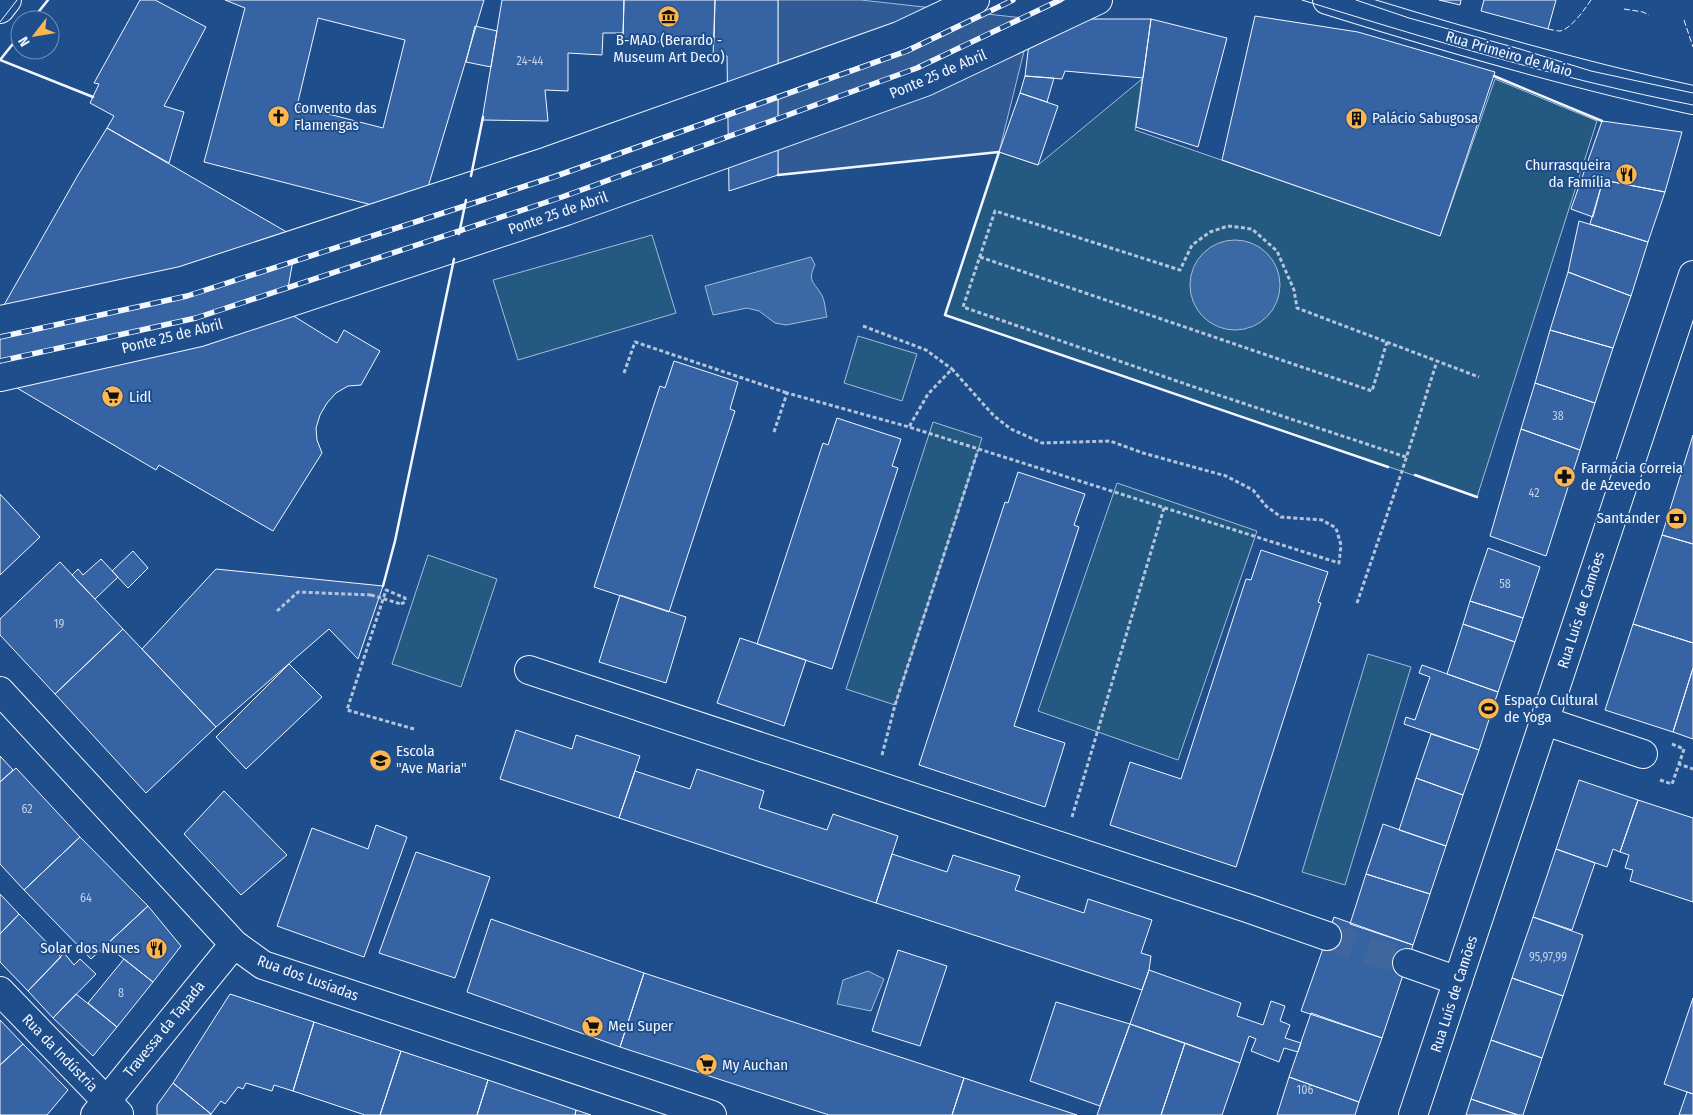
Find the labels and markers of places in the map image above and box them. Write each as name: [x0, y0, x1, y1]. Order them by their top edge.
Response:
museum icon: B-MAD (Berardo - Museum Art Deco): [657, 5, 681, 29]
place label: B-MAD (Berardo - Museum Art Deco): [613, 31, 725, 66]
place label: Convento das Flamengas: [294, 99, 377, 134]
church icon: Convento das Flamengas: [266, 105, 290, 129]
building icon: Palácio Sabugosa: [1344, 106, 1368, 130]
place label: Palácio Sabugosa: [1372, 109, 1478, 127]
place label: Churrasqueira da Família: [1525, 156, 1611, 191]
restaurant icon: Churrasqueira da Família: [1615, 162, 1639, 186]
supermarket icon: Lidl: [101, 385, 125, 409]
place label: Lidl: [129, 388, 151, 406]
place label: Farmácia Correia de Azevedo: [1581, 459, 1683, 494]
pharmacy icon: Farmácia Correia de Azevedo: [1553, 465, 1577, 489]
bank icon: Santander: [1664, 506, 1688, 530]
place label: Santander: [1597, 509, 1661, 527]
place label: Espaço Cultural de Yoga: [1504, 691, 1598, 726]
sports icon: Espaço Cultural de Yoga: [1476, 697, 1500, 721]
place label: Escola "Ave Maria": [396, 742, 467, 777]
school or university icon: Escola "Ave Maria": [368, 748, 392, 772]
restaurant icon: Solar dos Nunes: [144, 936, 168, 960]
place label: Solar dos Nunes: [40, 939, 140, 957]
supermarket icon: Meu Super: [580, 1014, 604, 1038]
place label: Meu Super: [608, 1017, 674, 1035]
supermarket icon: My Auchan: [694, 1053, 718, 1077]
place label: My Auchan: [722, 1056, 788, 1074]

